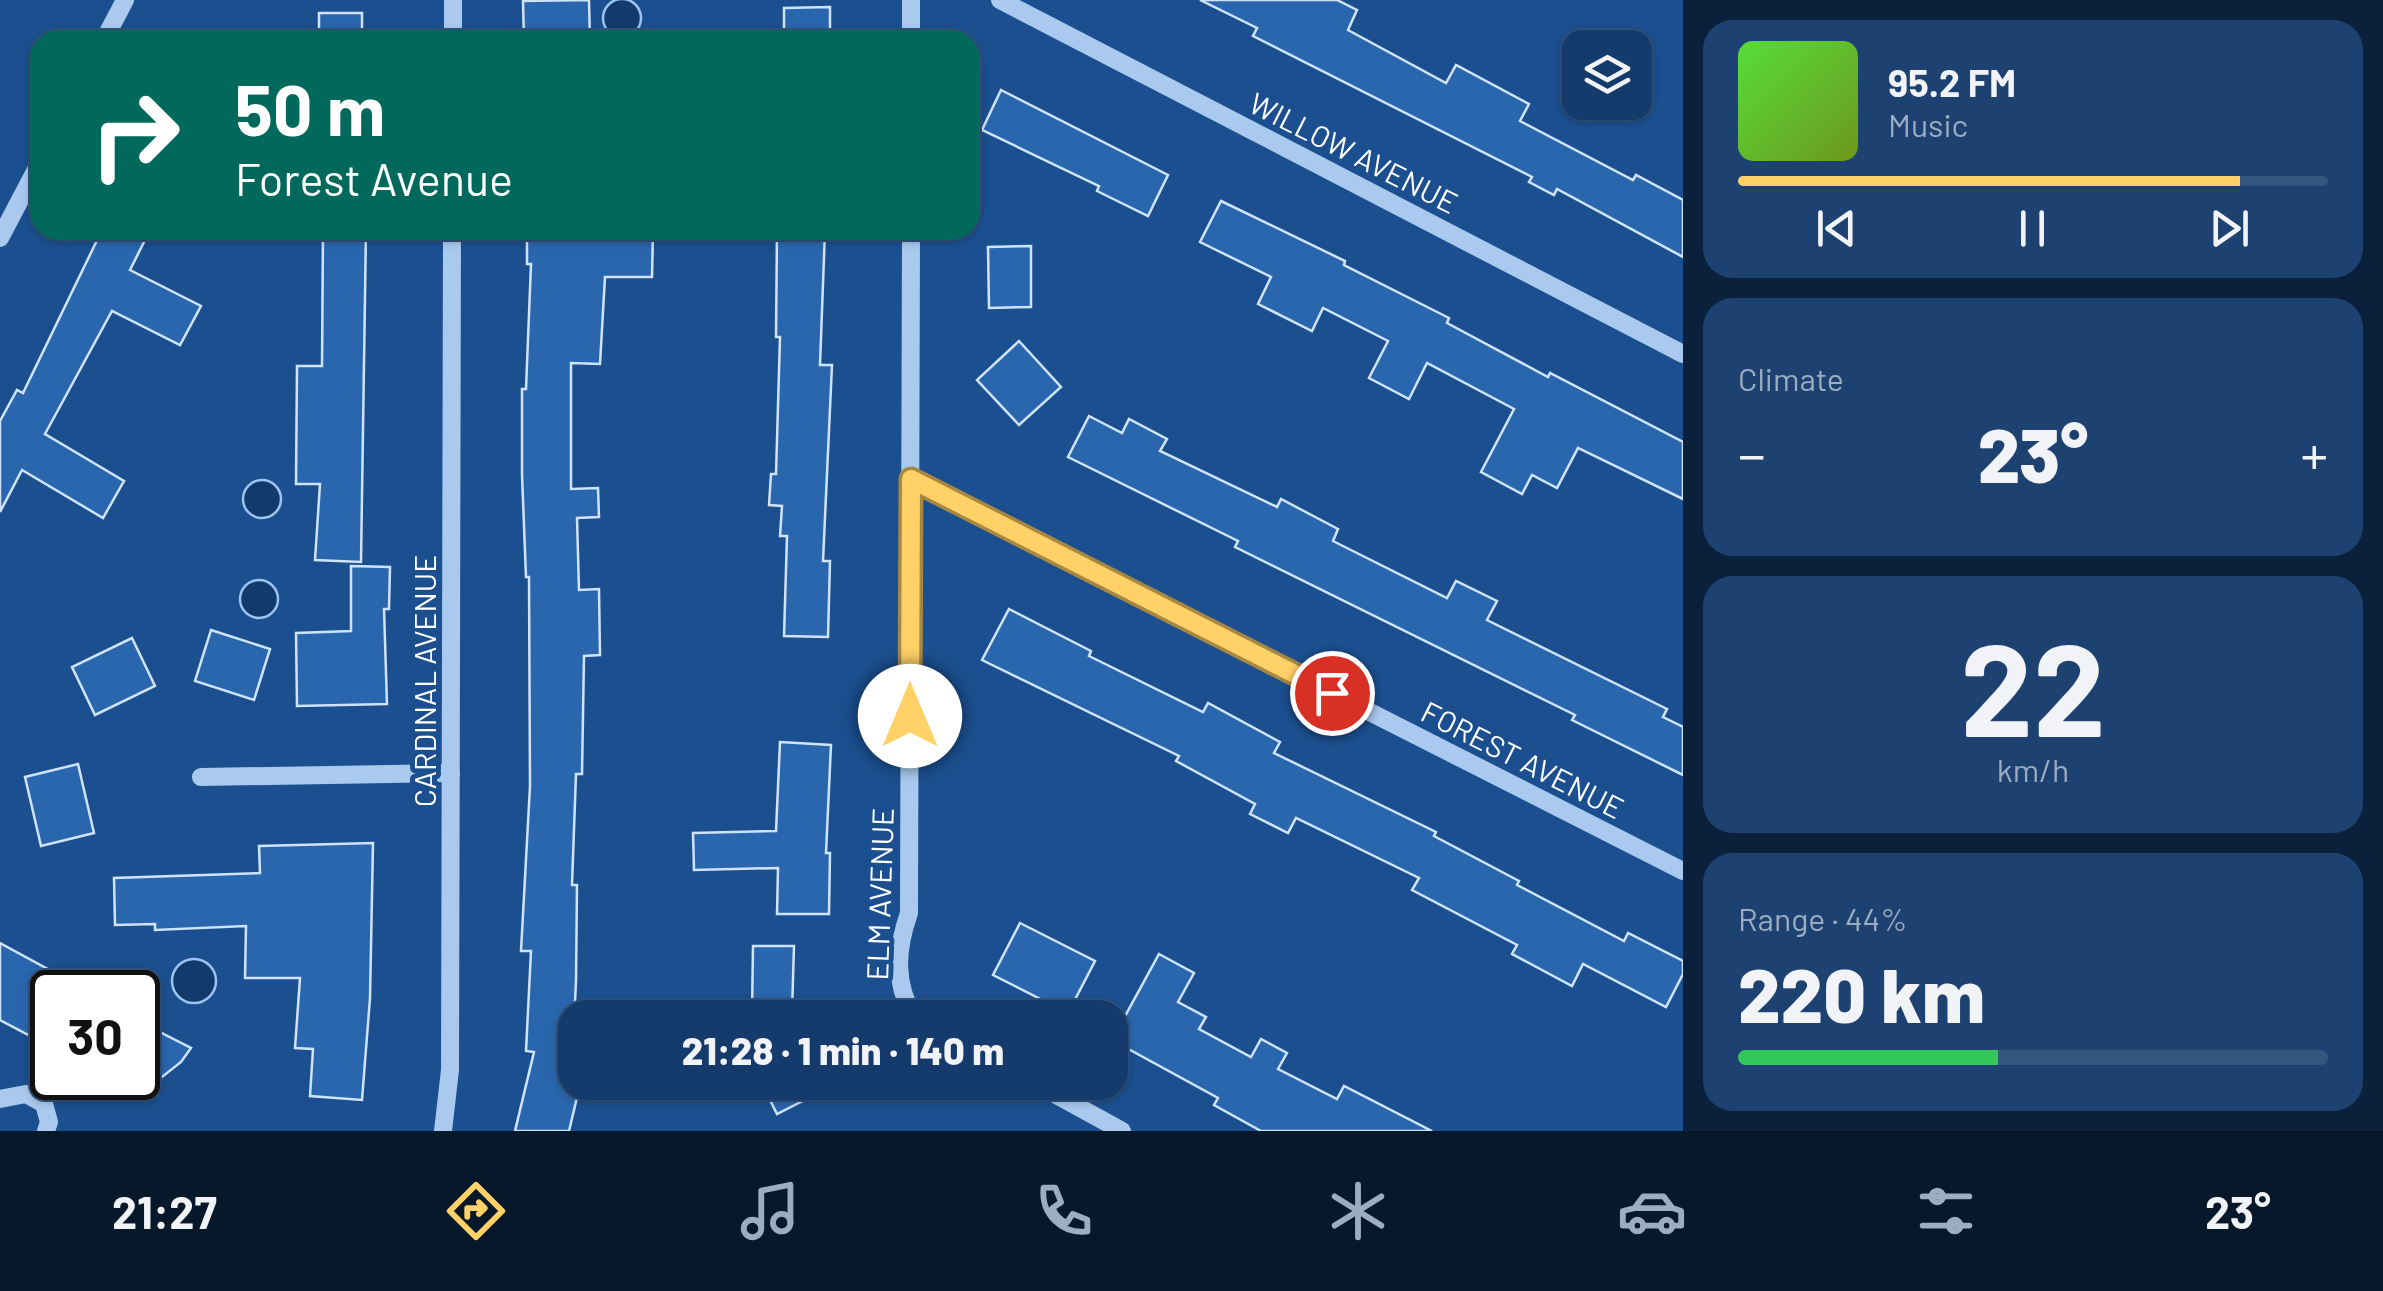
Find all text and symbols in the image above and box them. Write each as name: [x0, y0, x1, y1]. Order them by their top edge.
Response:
map controls: [1562, 30, 1652, 120]
button: layers: [1562, 30, 1652, 120]
text: 95.2 FM: [1888, 59, 2016, 105]
text: 50 m: [235, 66, 385, 150]
icon: right: [70, 70, 200, 200]
street label: WILLOW AVENUE: [1244, 84, 1464, 220]
text: Music: [1888, 105, 1968, 143]
text: Forest Avenue: [235, 151, 513, 205]
icon: previous: [1809, 201, 1864, 256]
icon: pause: [2005, 201, 2060, 256]
icon: next: [2202, 201, 2257, 256]
text: Climate: [1738, 359, 1844, 397]
text: 23°: [1978, 408, 2088, 498]
text: −: [1738, 420, 1766, 486]
text: +: [2300, 420, 2328, 486]
street label: CARDINAL AVENUE: [406, 555, 442, 807]
text: 22: [1960, 607, 2106, 763]
pin: [1290, 651, 1375, 736]
position arrow: [858, 664, 962, 768]
icon: arrive: [1305, 666, 1360, 721]
street label: FOREST AVENUE: [1416, 693, 1630, 825]
text: km/h: [1997, 750, 2069, 788]
street label: ELM AVENUE: [858, 807, 900, 981]
text: Range · 44%: [1738, 899, 1907, 937]
text: 220 km: [1738, 948, 1985, 1038]
speed limit sign: 30: [30, 970, 160, 1100]
text: 21:28 · 1 min · 140 m: [682, 1027, 1004, 1073]
icon: directions: [441, 1176, 511, 1246]
icon: music: [735, 1176, 805, 1246]
icon: phone: [1029, 1176, 1099, 1246]
icon: climate: [1323, 1176, 1393, 1246]
icon: car: [1617, 1176, 1687, 1246]
icon: filters: [1911, 1176, 1981, 1246]
text: 21:27: [112, 1184, 217, 1238]
text: 23°: [2205, 1184, 2271, 1238]

